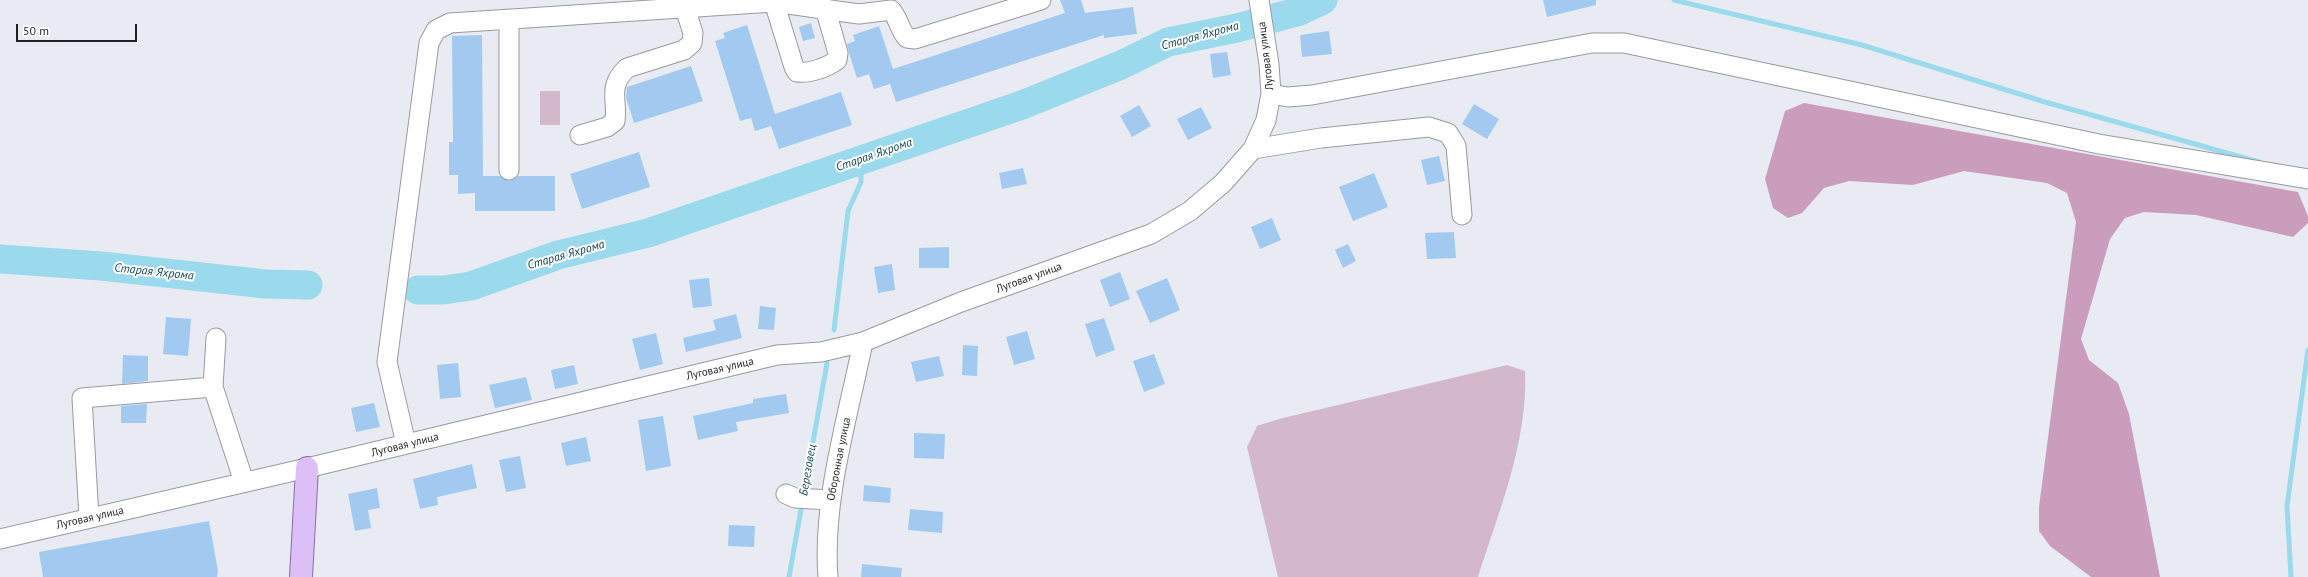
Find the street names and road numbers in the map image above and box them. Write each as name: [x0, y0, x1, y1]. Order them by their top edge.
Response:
street label: Луговая улица: [1255, 21, 1277, 91]
street label: Луговая улица: [994, 260, 1064, 296]
street label: Луговая улица: [685, 355, 755, 383]
street label: Оборонная улица: [824, 416, 854, 502]
street label: Луговая улица: [370, 430, 440, 460]
street label: Луговая улица: [55, 504, 125, 532]

